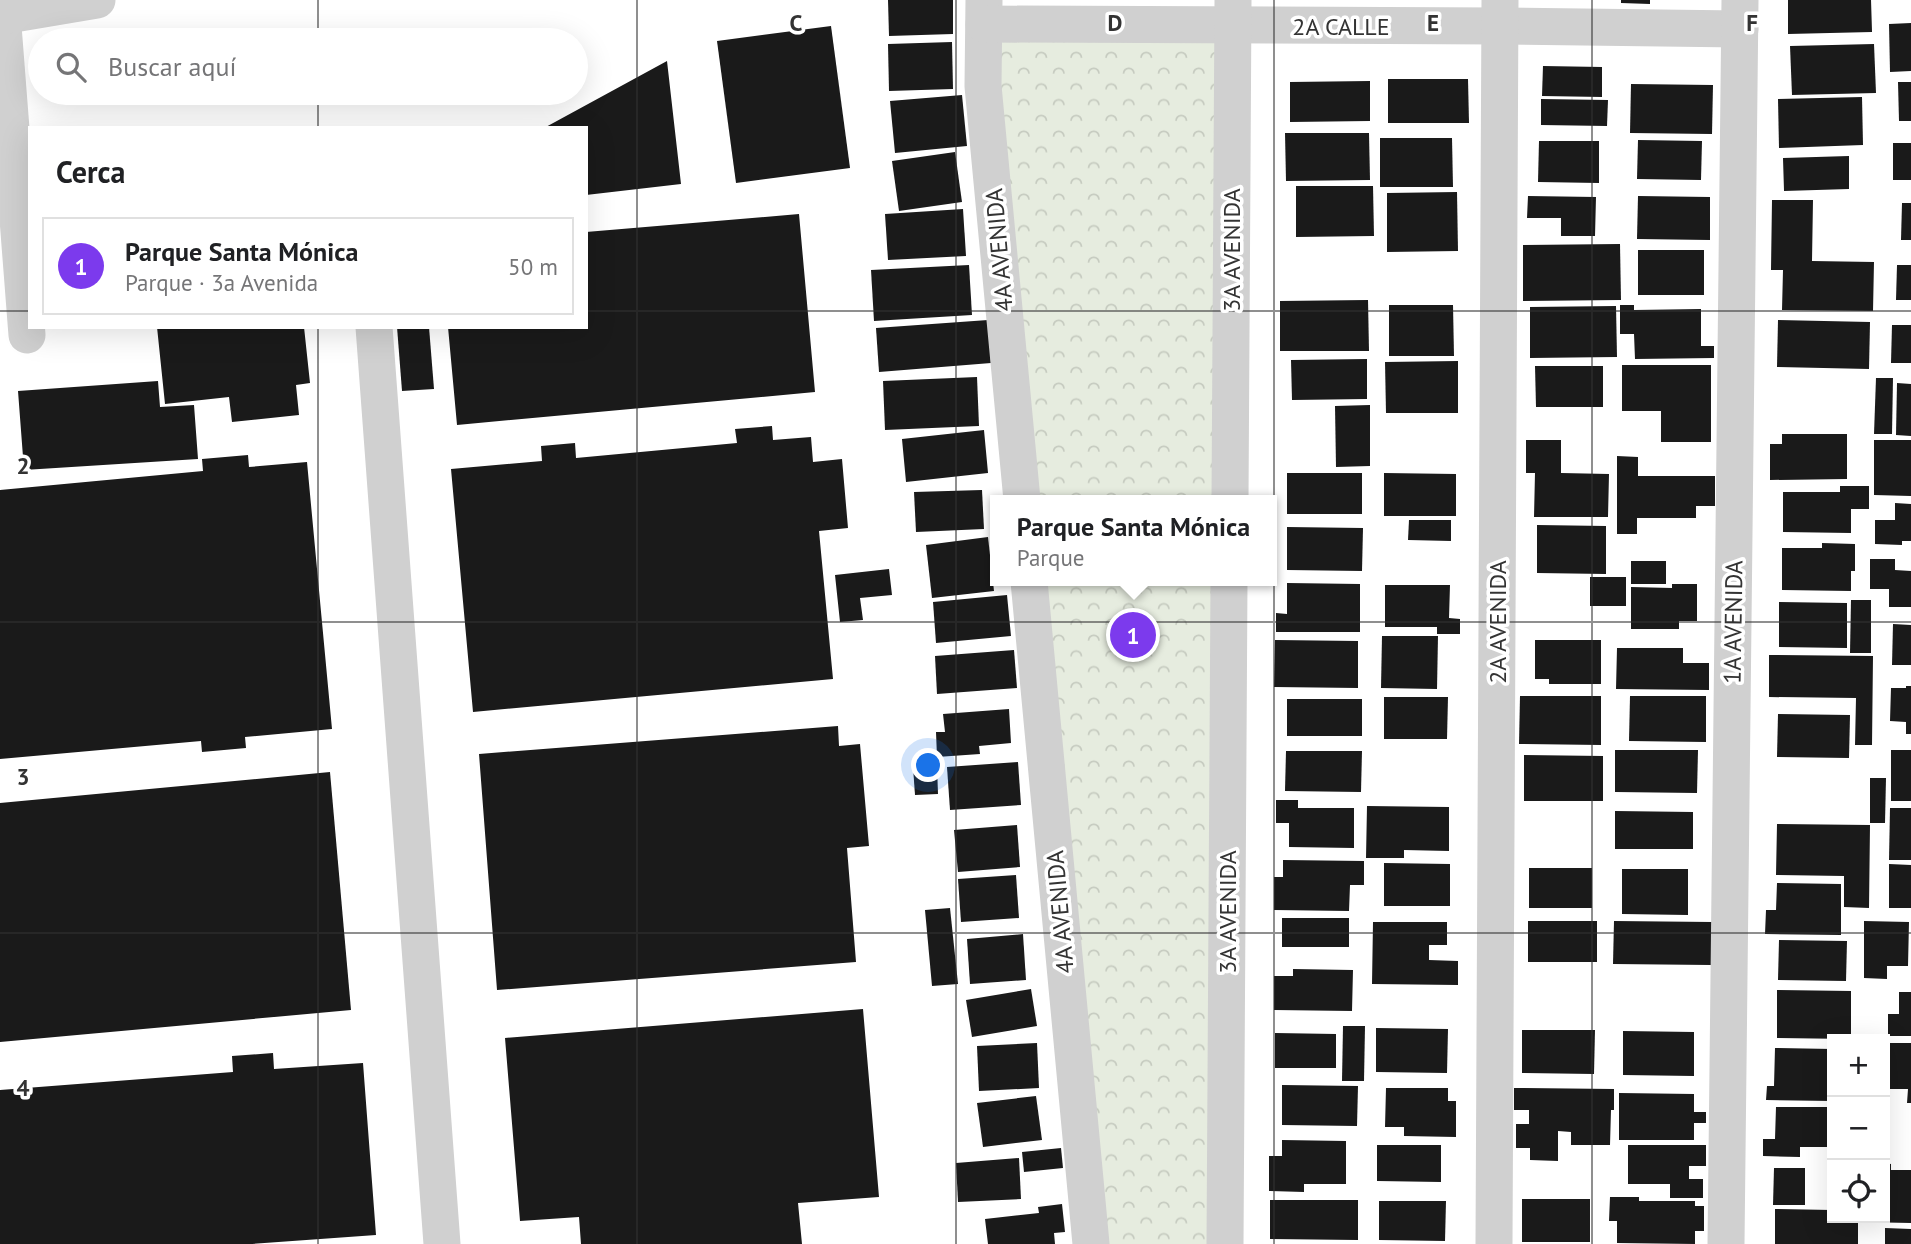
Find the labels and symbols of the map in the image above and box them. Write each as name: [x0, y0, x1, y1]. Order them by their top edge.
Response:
text: C: [790, 8, 803, 37]
text: D: [1108, 8, 1122, 37]
text: E: [1427, 8, 1439, 37]
text: F: [1746, 8, 1758, 37]
street label: 2A CALLE: [1292, 11, 1390, 42]
street label: 4A AVENIDA: [978, 187, 1020, 313]
street label: 3A AVENIDA: [1216, 188, 1247, 312]
text: 2: [16, 451, 30, 480]
street label: 2A AVENIDA: [1482, 560, 1513, 684]
street label: 1A AVENIDA: [1716, 560, 1750, 684]
pin: 1: [1110, 609, 1156, 661]
your location: [911, 748, 945, 782]
text: 3: [16, 762, 30, 791]
street label: 4A AVENIDA: [1039, 849, 1081, 975]
street label: 3A AVENIDA: [1212, 850, 1243, 974]
text: 4: [16, 1073, 30, 1102]

